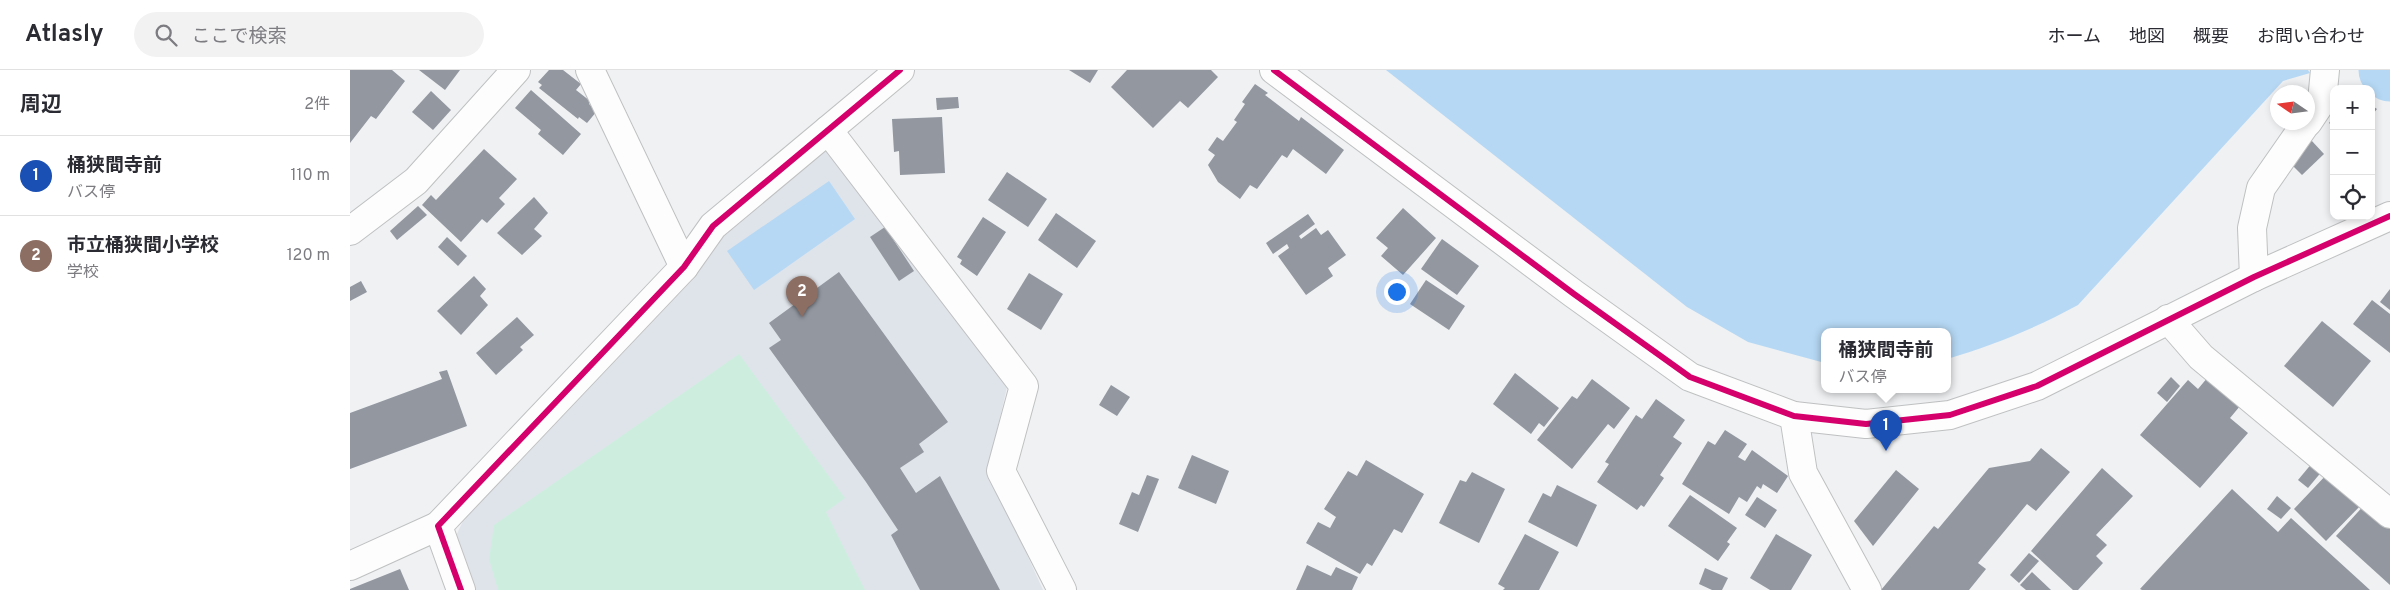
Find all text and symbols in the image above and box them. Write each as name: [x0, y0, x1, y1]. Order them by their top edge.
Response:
search box: [134, 12, 484, 57]
text: Atlasly: [25, 20, 104, 50]
icon: search: [152, 21, 180, 49]
text: ここで検索: [192, 25, 287, 49]
text: ホーム: [2048, 26, 2101, 49]
text: 地図: [2129, 26, 2165, 49]
text: 概要: [2193, 26, 2229, 49]
text: お問い合わせ: [2257, 26, 2365, 49]
north arrow: [2270, 85, 2315, 130]
map controls: [2330, 85, 2375, 220]
button: +: [2330, 85, 2375, 130]
text: 周辺: [20, 92, 62, 119]
text: 2件: [304, 95, 330, 115]
button: −: [2330, 130, 2375, 175]
text: 桶狭間寺前: [67, 154, 162, 178]
text: 1: [33, 166, 39, 186]
text: 110 m: [290, 166, 330, 186]
button: locate: [2330, 175, 2375, 220]
text: バス停: [67, 183, 115, 203]
text: 市立桶狭間小学校: [67, 234, 219, 258]
text: 2: [31, 246, 41, 266]
text: 120 m: [287, 246, 330, 266]
text: 学校: [67, 263, 99, 283]
pin: 2: [786, 276, 818, 317]
your location: [1384, 279, 1410, 305]
popup: [1821, 328, 1951, 393]
text: 桶狭間寺前: [1838, 339, 1934, 363]
text: バス停: [1838, 368, 1887, 388]
pin: 1: [1870, 410, 1902, 451]

